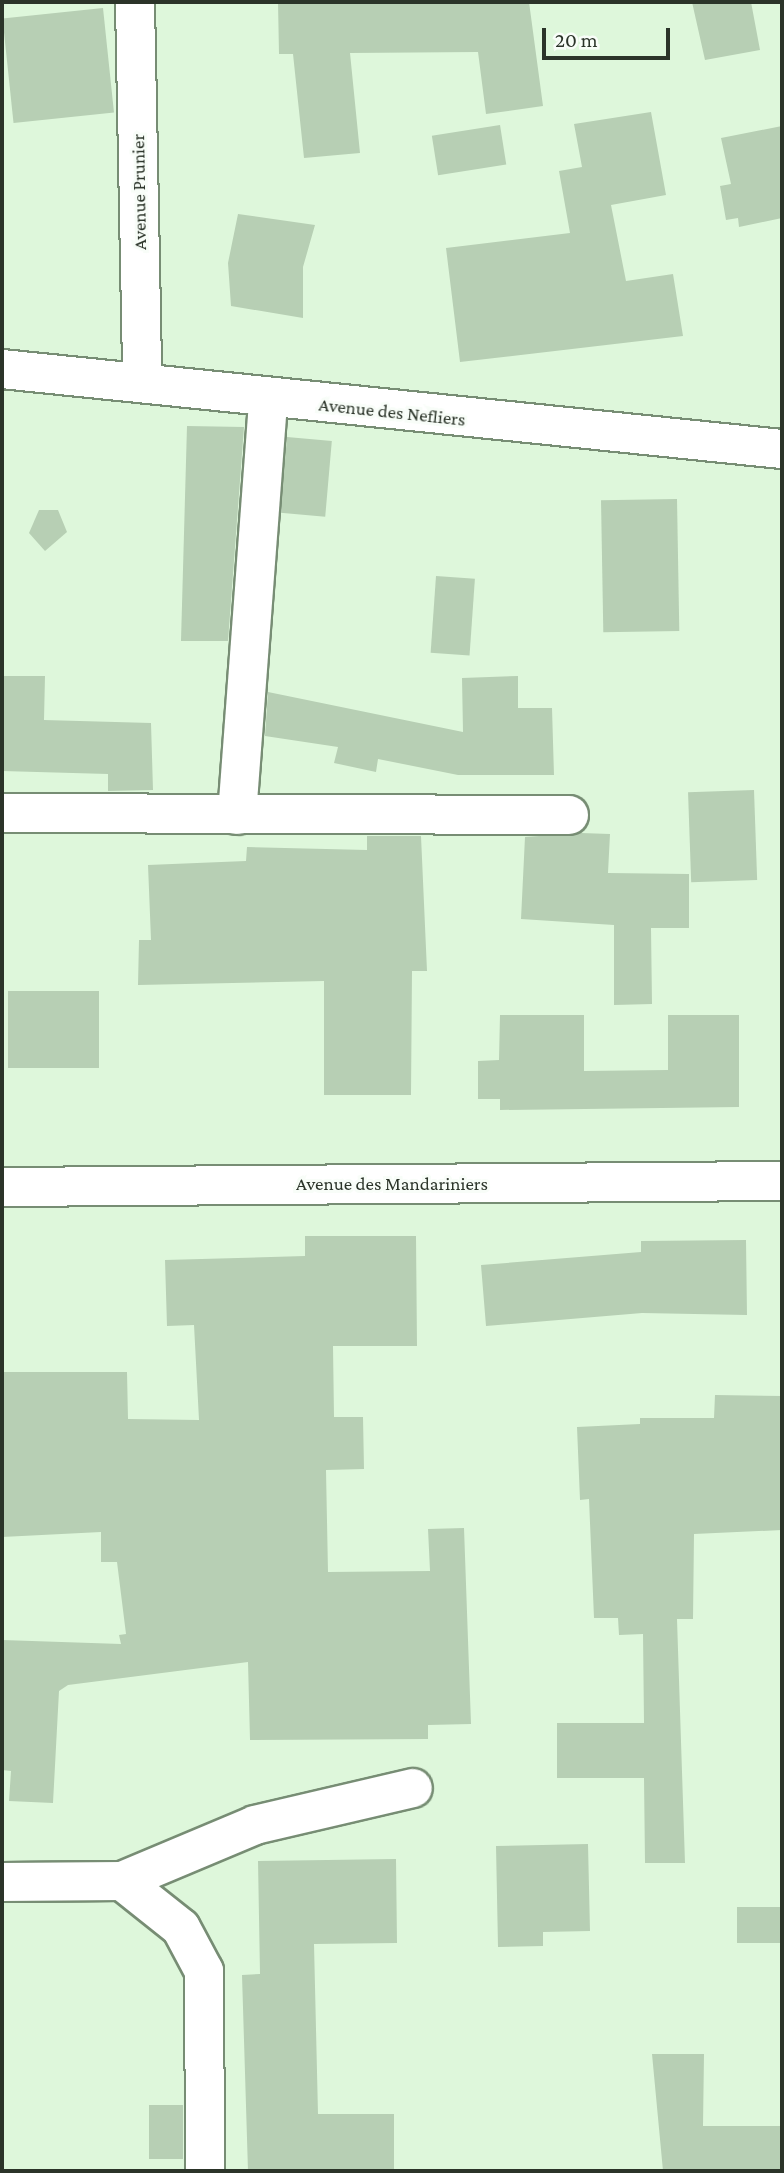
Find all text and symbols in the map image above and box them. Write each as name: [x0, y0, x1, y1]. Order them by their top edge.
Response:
scale bar: [546, 14, 674, 58]
text: 20 m: [555, 28, 598, 52]
street label: Avenue Prunier: [127, 134, 151, 250]
street label: Avenue des Nefliers: [318, 393, 466, 431]
street label: Avenue des Mandariniers: [296, 1173, 488, 1195]

